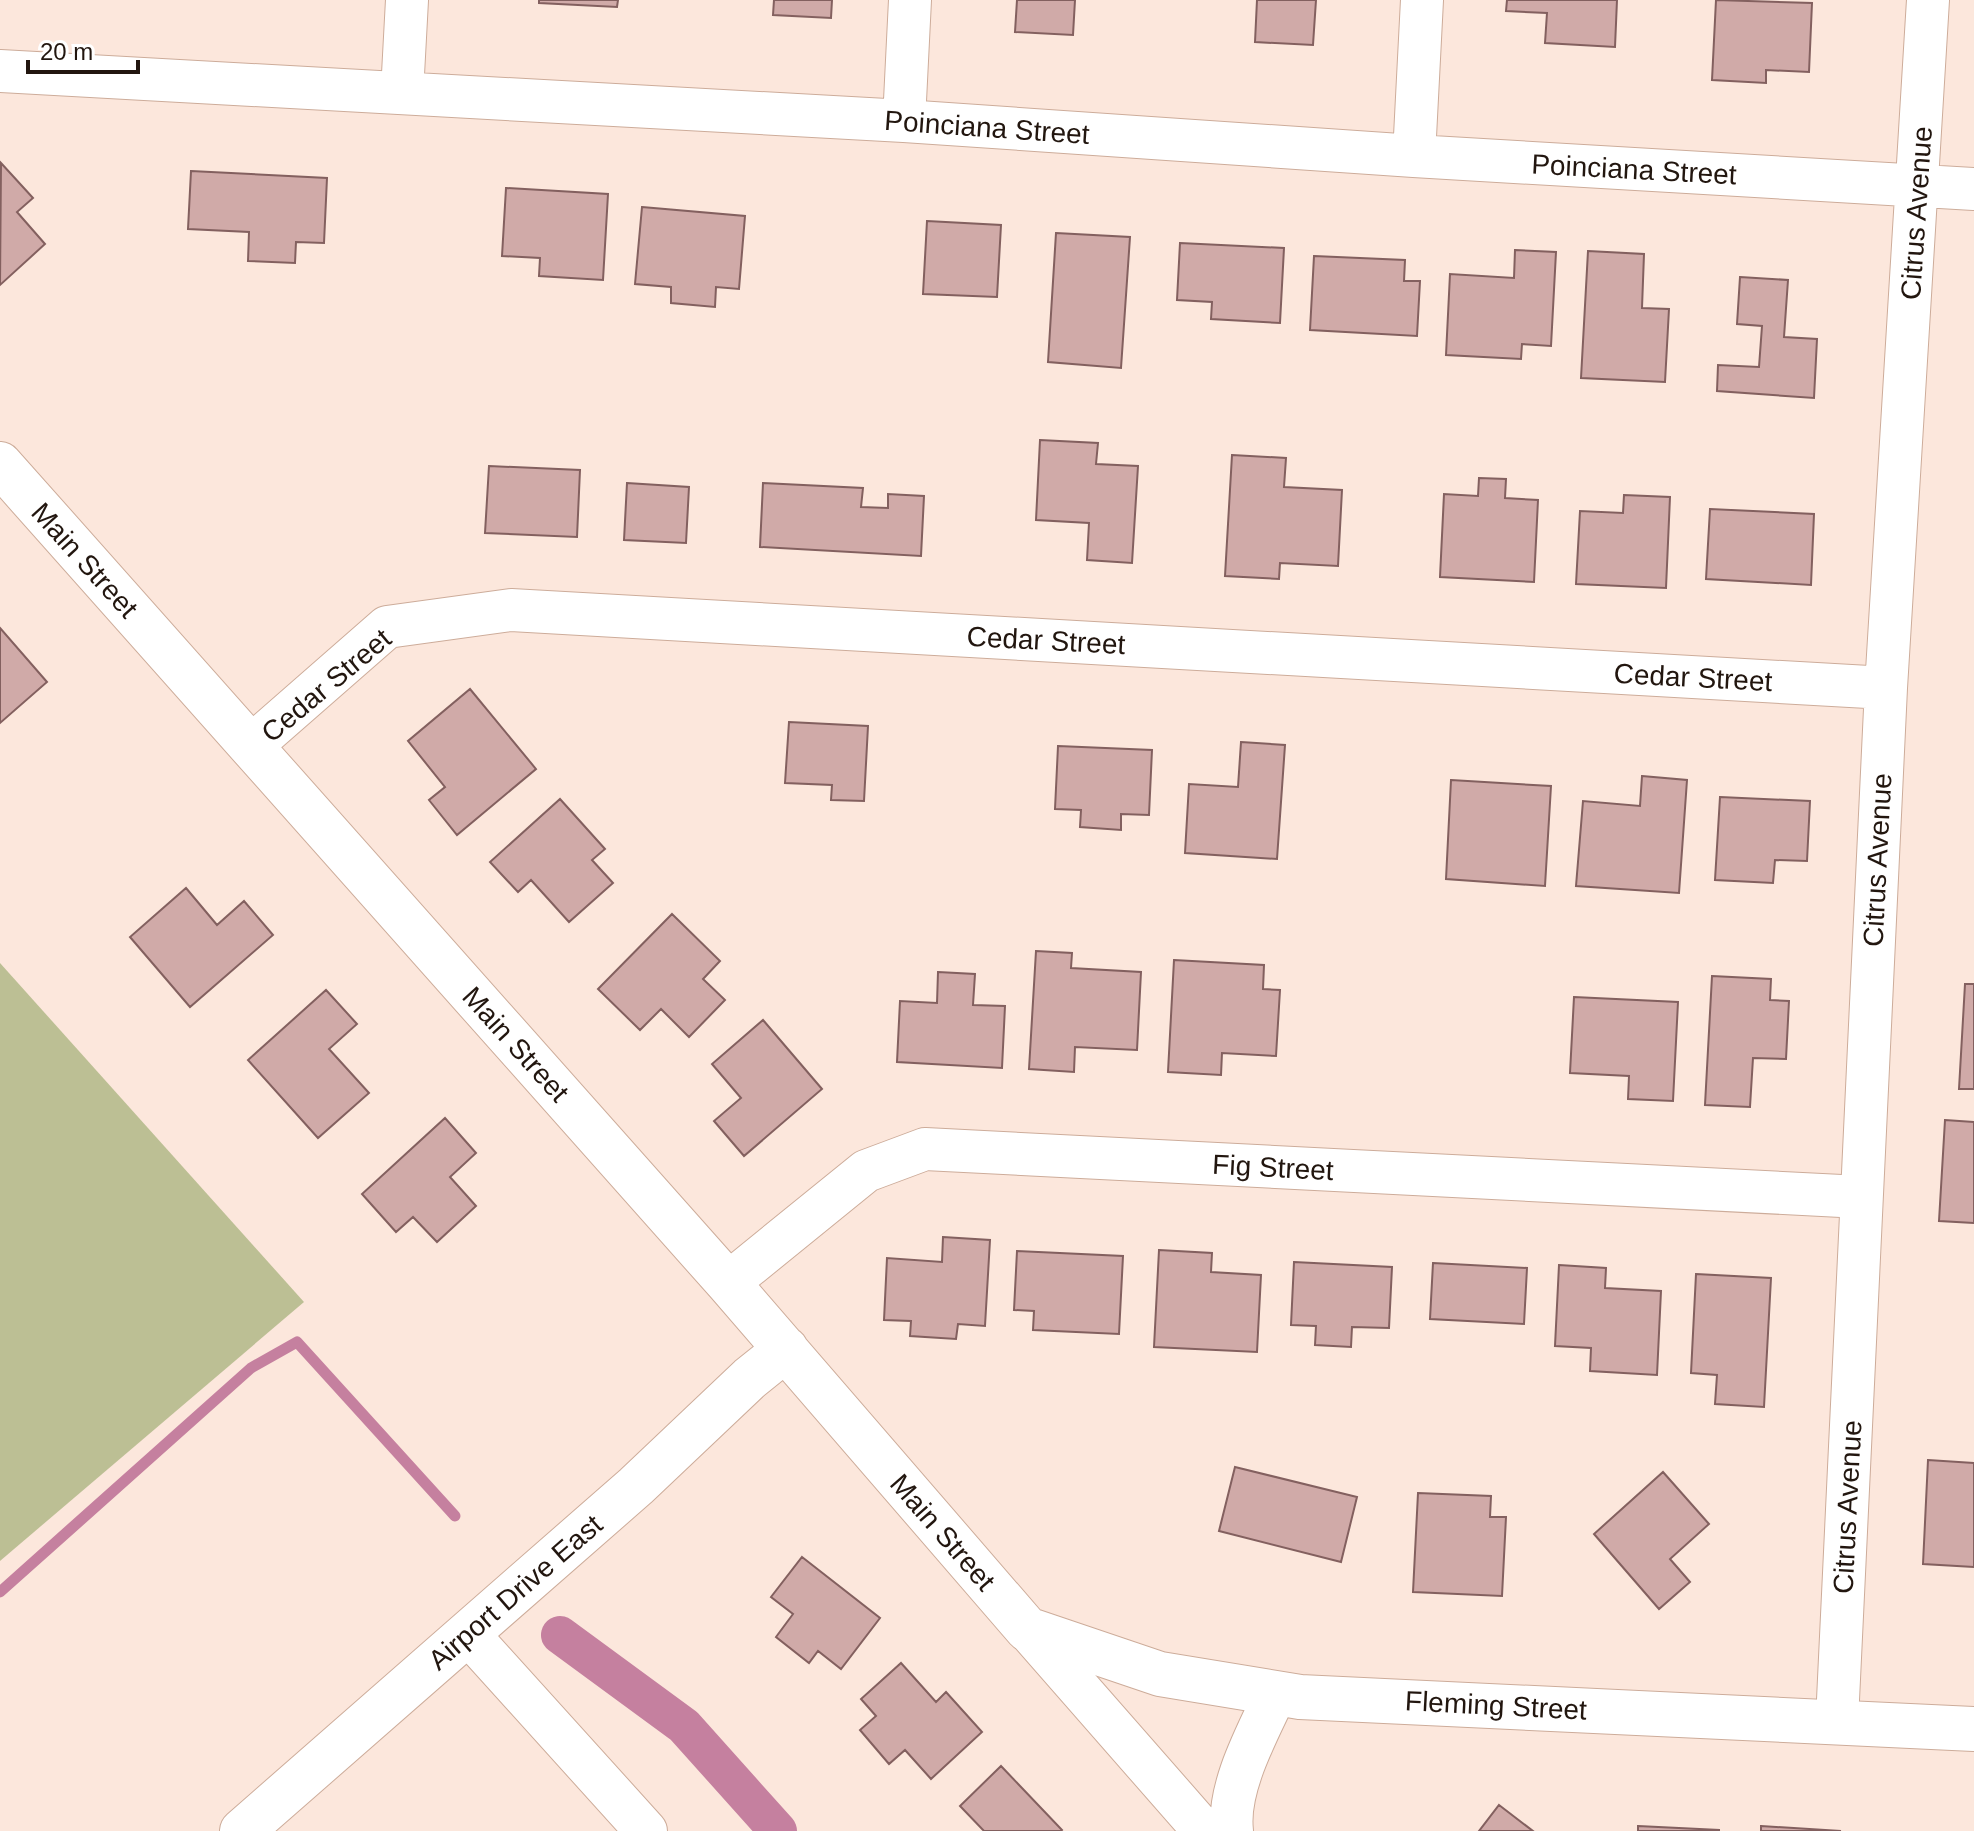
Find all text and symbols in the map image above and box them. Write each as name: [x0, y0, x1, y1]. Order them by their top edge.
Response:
scale bar: [28, 24, 138, 74]
text: 20 m: [40, 38, 93, 65]
street label: Poinciana Street: [883, 105, 1091, 150]
street label: Citrus Avenue: [1895, 125, 1938, 301]
street label: Poinciana Street: [1531, 149, 1738, 190]
street label: Main Street: [25, 497, 144, 624]
street label: Cedar Street: [966, 621, 1126, 660]
street label: Cedar Street: [256, 622, 397, 748]
street label: Cedar Street: [1613, 658, 1773, 697]
street label: Citrus Avenue: [1857, 772, 1898, 948]
street label: Main Street: [456, 981, 575, 1108]
street label: Fig Street: [1212, 1149, 1335, 1186]
street label: Citrus Avenue: [1827, 1419, 1868, 1595]
street label: Main Street: [884, 1468, 1001, 1597]
street label: Airport Drive East: [422, 1509, 608, 1676]
street label: Fleming Street: [1404, 1685, 1588, 1726]

